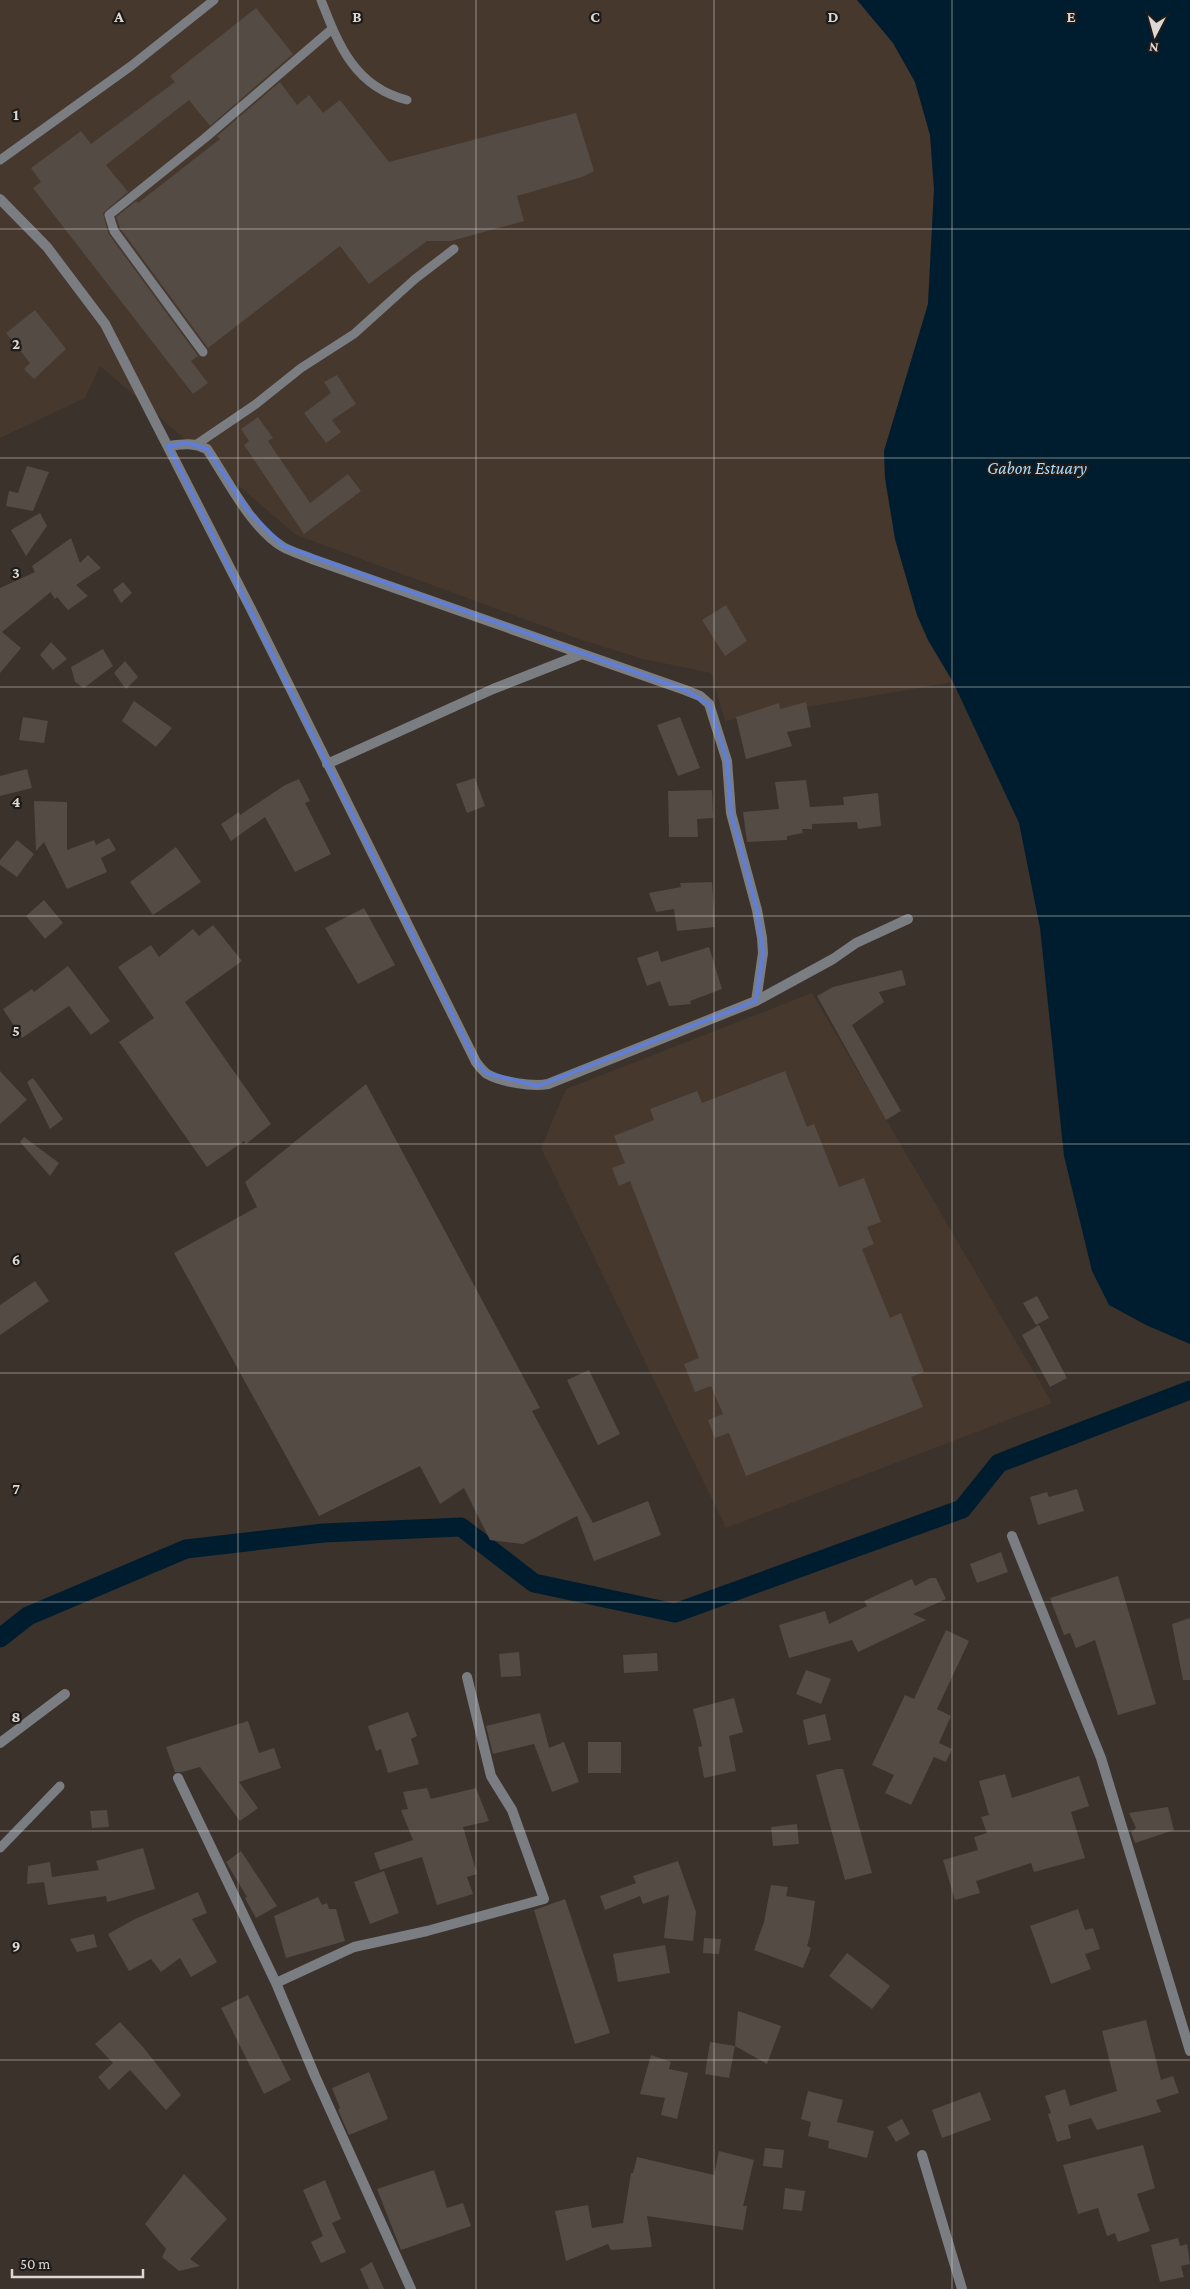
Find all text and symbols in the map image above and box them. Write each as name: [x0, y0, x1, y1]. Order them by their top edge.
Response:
text: A: [113, 8, 124, 25]
text: B: [352, 8, 362, 25]
text: C: [590, 8, 600, 25]
text: D: [827, 8, 839, 25]
text: E: [1066, 8, 1076, 25]
north arrow: [1130, 10, 1180, 60]
text: N: [1148, 39, 1159, 56]
text: 1: [13, 106, 19, 123]
text: 2: [12, 335, 20, 352]
water label: Gabon Estuary: [987, 458, 1088, 478]
text: 3: [12, 564, 20, 581]
text: 4: [12, 793, 21, 810]
text: 5: [12, 1022, 20, 1039]
text: 6: [12, 1251, 20, 1268]
text: 7: [12, 1480, 20, 1497]
text: 8: [11, 1708, 21, 1725]
text: 9: [12, 1937, 20, 1954]
scale bar: [12, 2246, 144, 2278]
text: 50 m: [20, 2256, 50, 2272]

